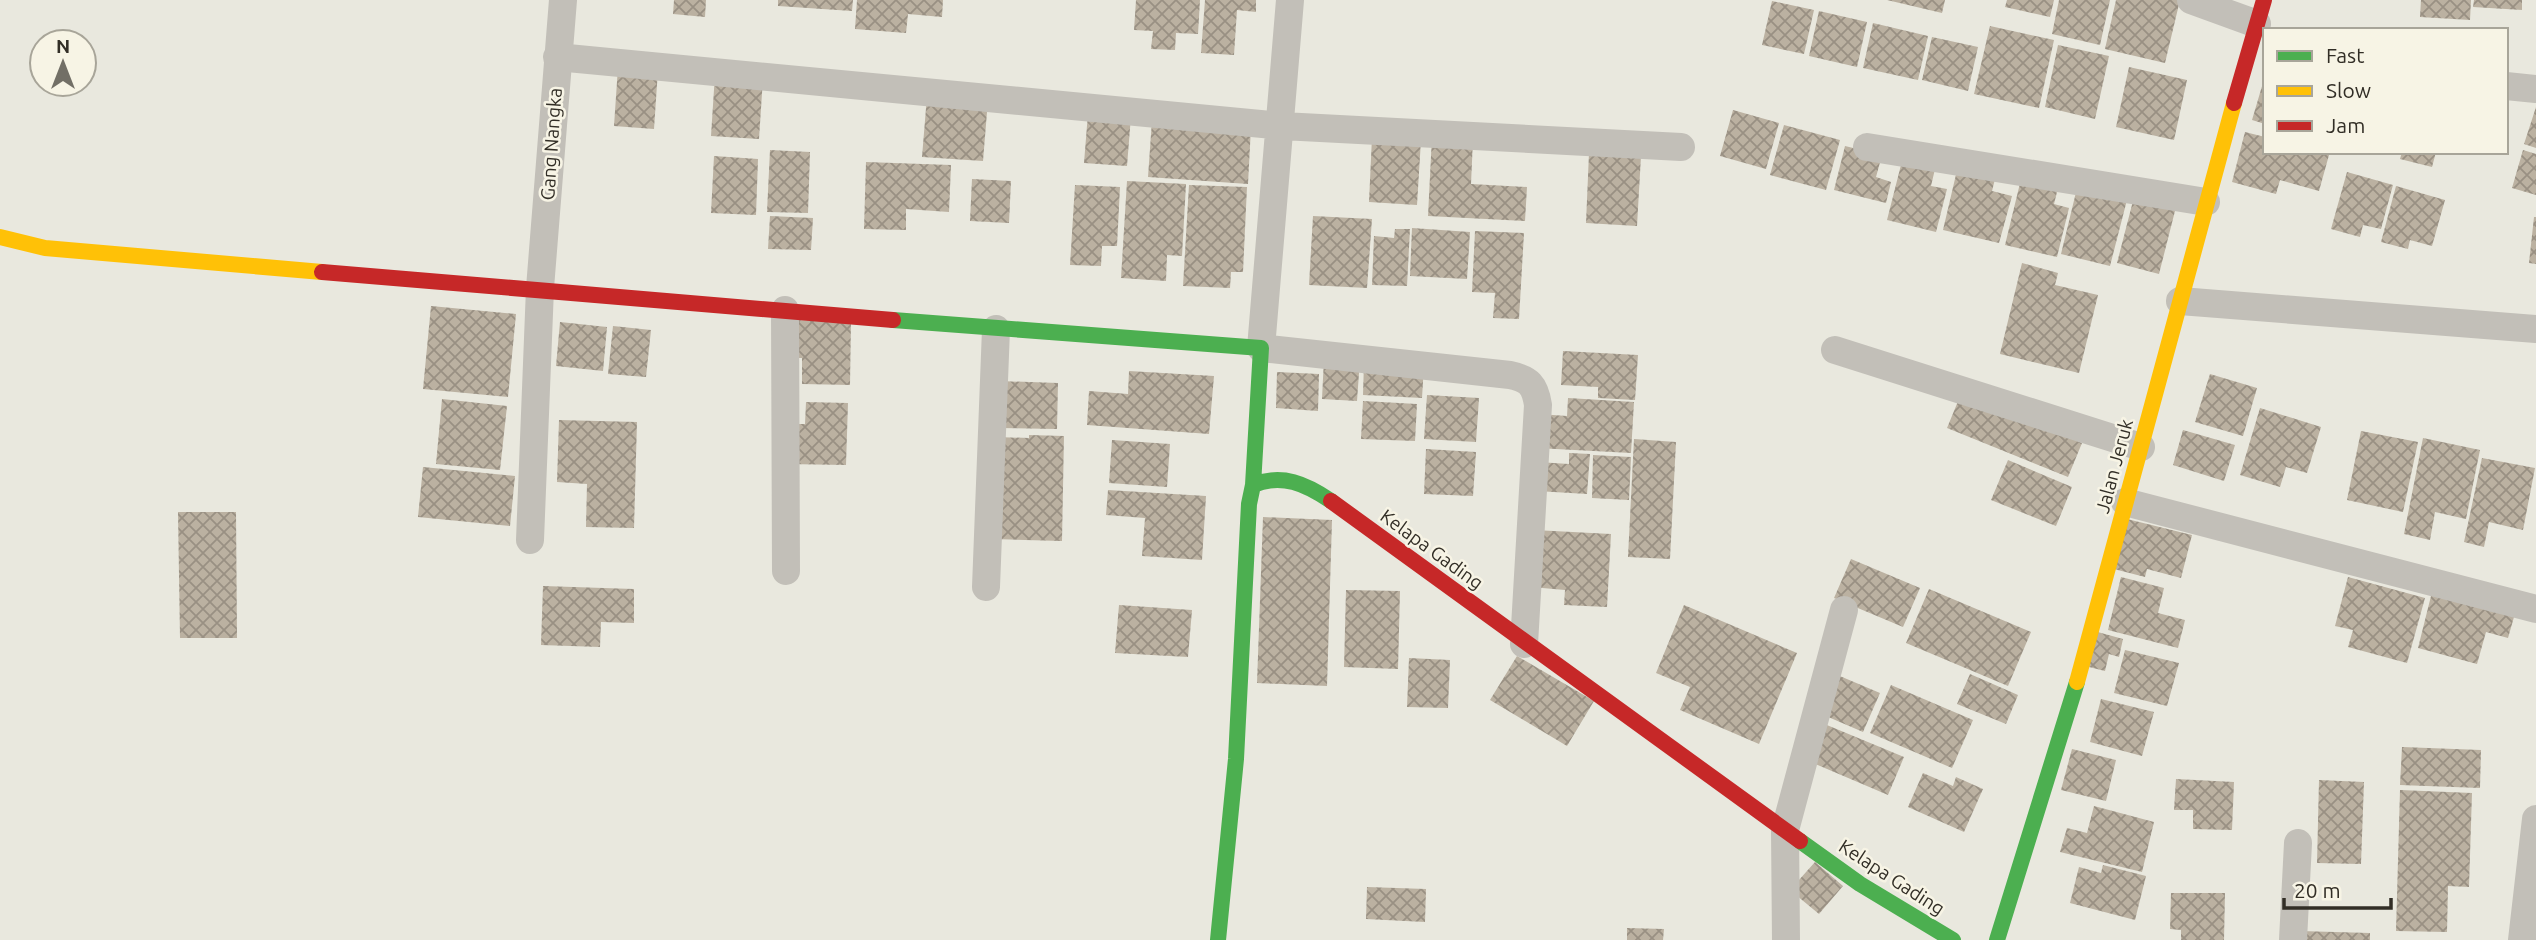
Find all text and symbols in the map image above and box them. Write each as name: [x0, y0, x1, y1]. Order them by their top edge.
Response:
north arrow: [28, 28, 98, 98]
legend: [2263, 28, 2508, 154]
text: N: [56, 35, 70, 57]
text: Fast: [2326, 43, 2364, 67]
text: Slow: [2326, 78, 2371, 102]
street label: Gang Nangka: [536, 87, 566, 201]
text: Jam: [2326, 113, 2365, 137]
street label: Jalan Jeruk: [2091, 416, 2137, 515]
street label: Kelapa Gading: [1376, 504, 1488, 594]
street label: Kelapa Gading: [1835, 835, 1949, 919]
scale bar: [2284, 866, 2391, 910]
text: 20 m: [2294, 878, 2341, 902]

